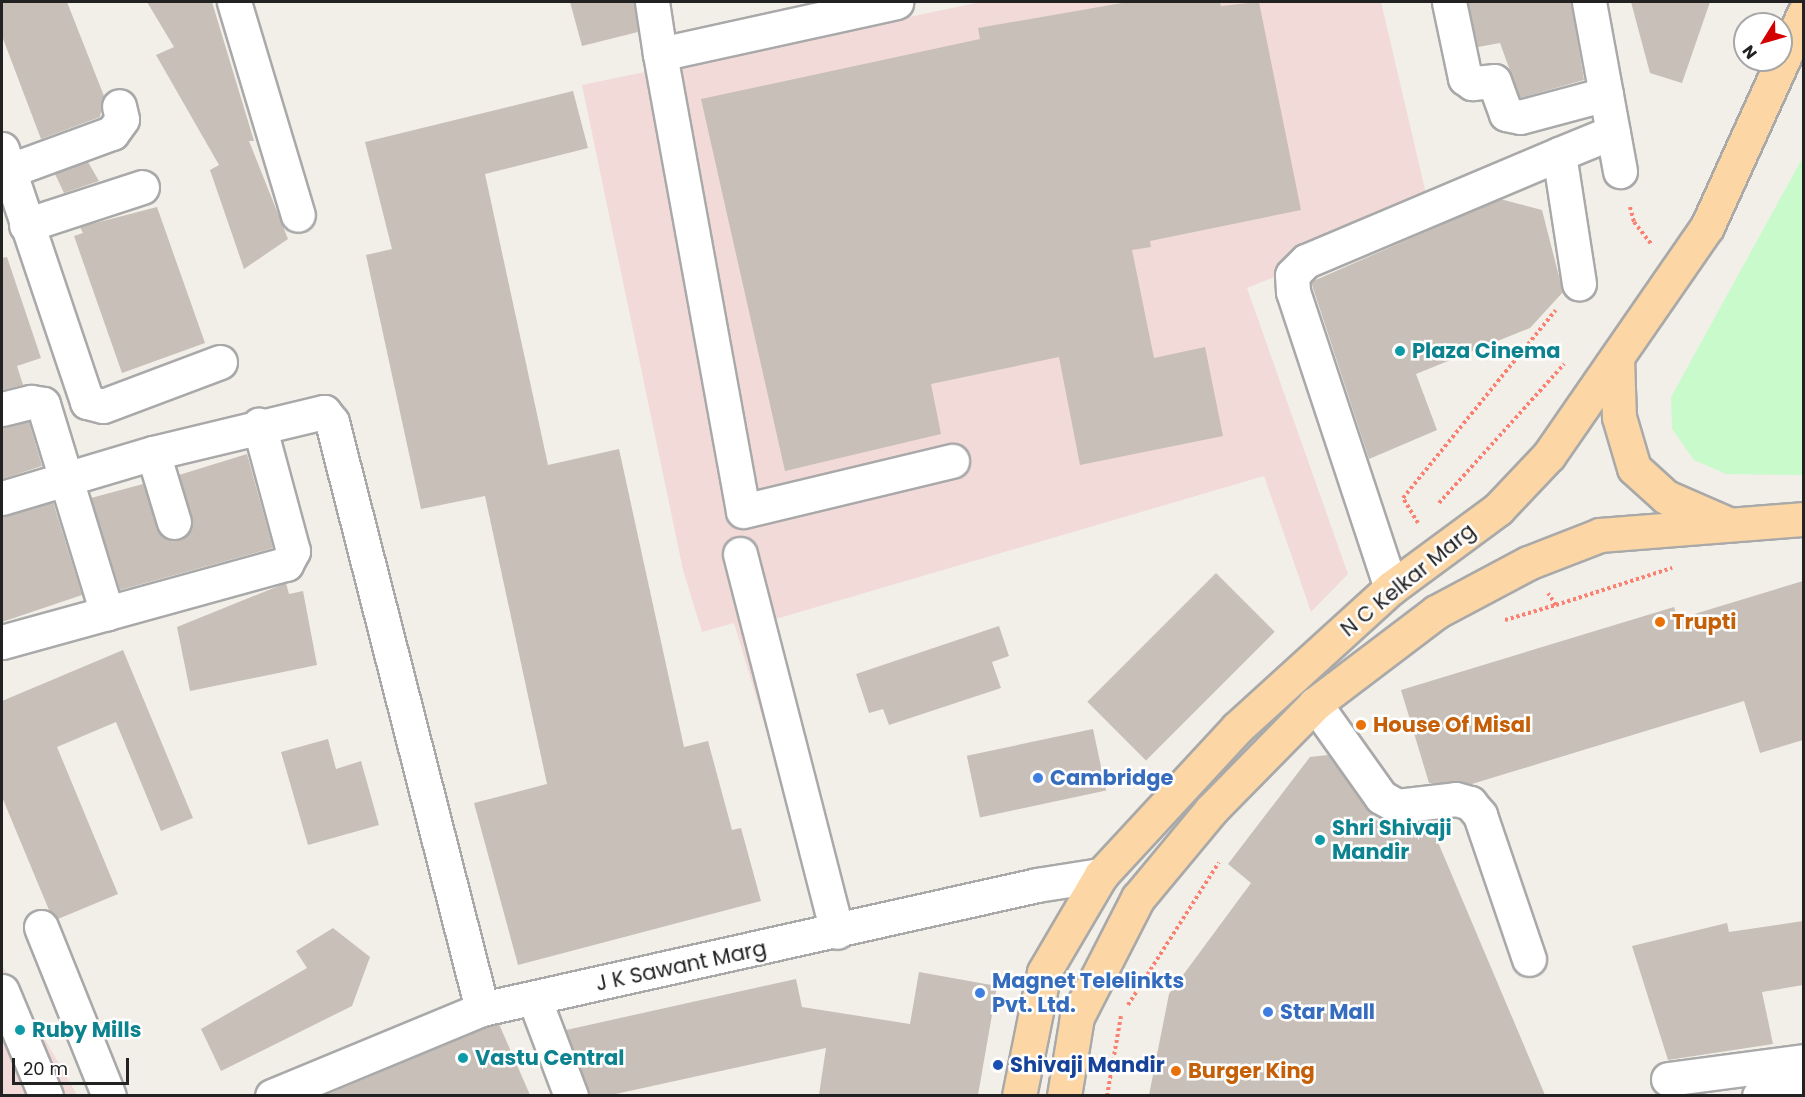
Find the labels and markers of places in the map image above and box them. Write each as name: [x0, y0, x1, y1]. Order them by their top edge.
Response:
place label: Plaza Cinema: [1412, 338, 1560, 364]
marker: Plaza Cinema: [1393, 344, 1407, 358]
place label: Trupti: [1672, 609, 1737, 635]
marker: Trupti: [1653, 615, 1667, 629]
place label: House Of Misal: [1373, 712, 1531, 738]
marker: House Of Misal: [1354, 718, 1368, 732]
place label: Cambridge: [1050, 765, 1173, 791]
marker: Cambridge: [1031, 771, 1045, 785]
place label: Shri Shivaji Mandir: [1332, 815, 1452, 865]
marker: Shri Shivaji Mandir: [1313, 833, 1327, 847]
place label: Magnet Telelinkts Pvt. Ltd.: [992, 968, 1184, 1018]
marker: Magnet Telelinkts Pvt. Ltd.: [973, 986, 987, 1000]
place label: Star Mall: [1280, 999, 1375, 1025]
marker: Star Mall: [1261, 1005, 1275, 1019]
place label: Ruby Mills: [32, 1017, 141, 1043]
marker: Ruby Mills: [13, 1023, 27, 1037]
place label: Vastu Central: [475, 1045, 624, 1071]
marker: Vastu Central: [456, 1051, 470, 1065]
place label: Shivaji Mandir: [1010, 1052, 1165, 1078]
marker: Shivaji Mandir: [991, 1058, 1005, 1072]
place label: Burger King: [1188, 1058, 1315, 1084]
marker: Burger King: [1169, 1064, 1183, 1078]

